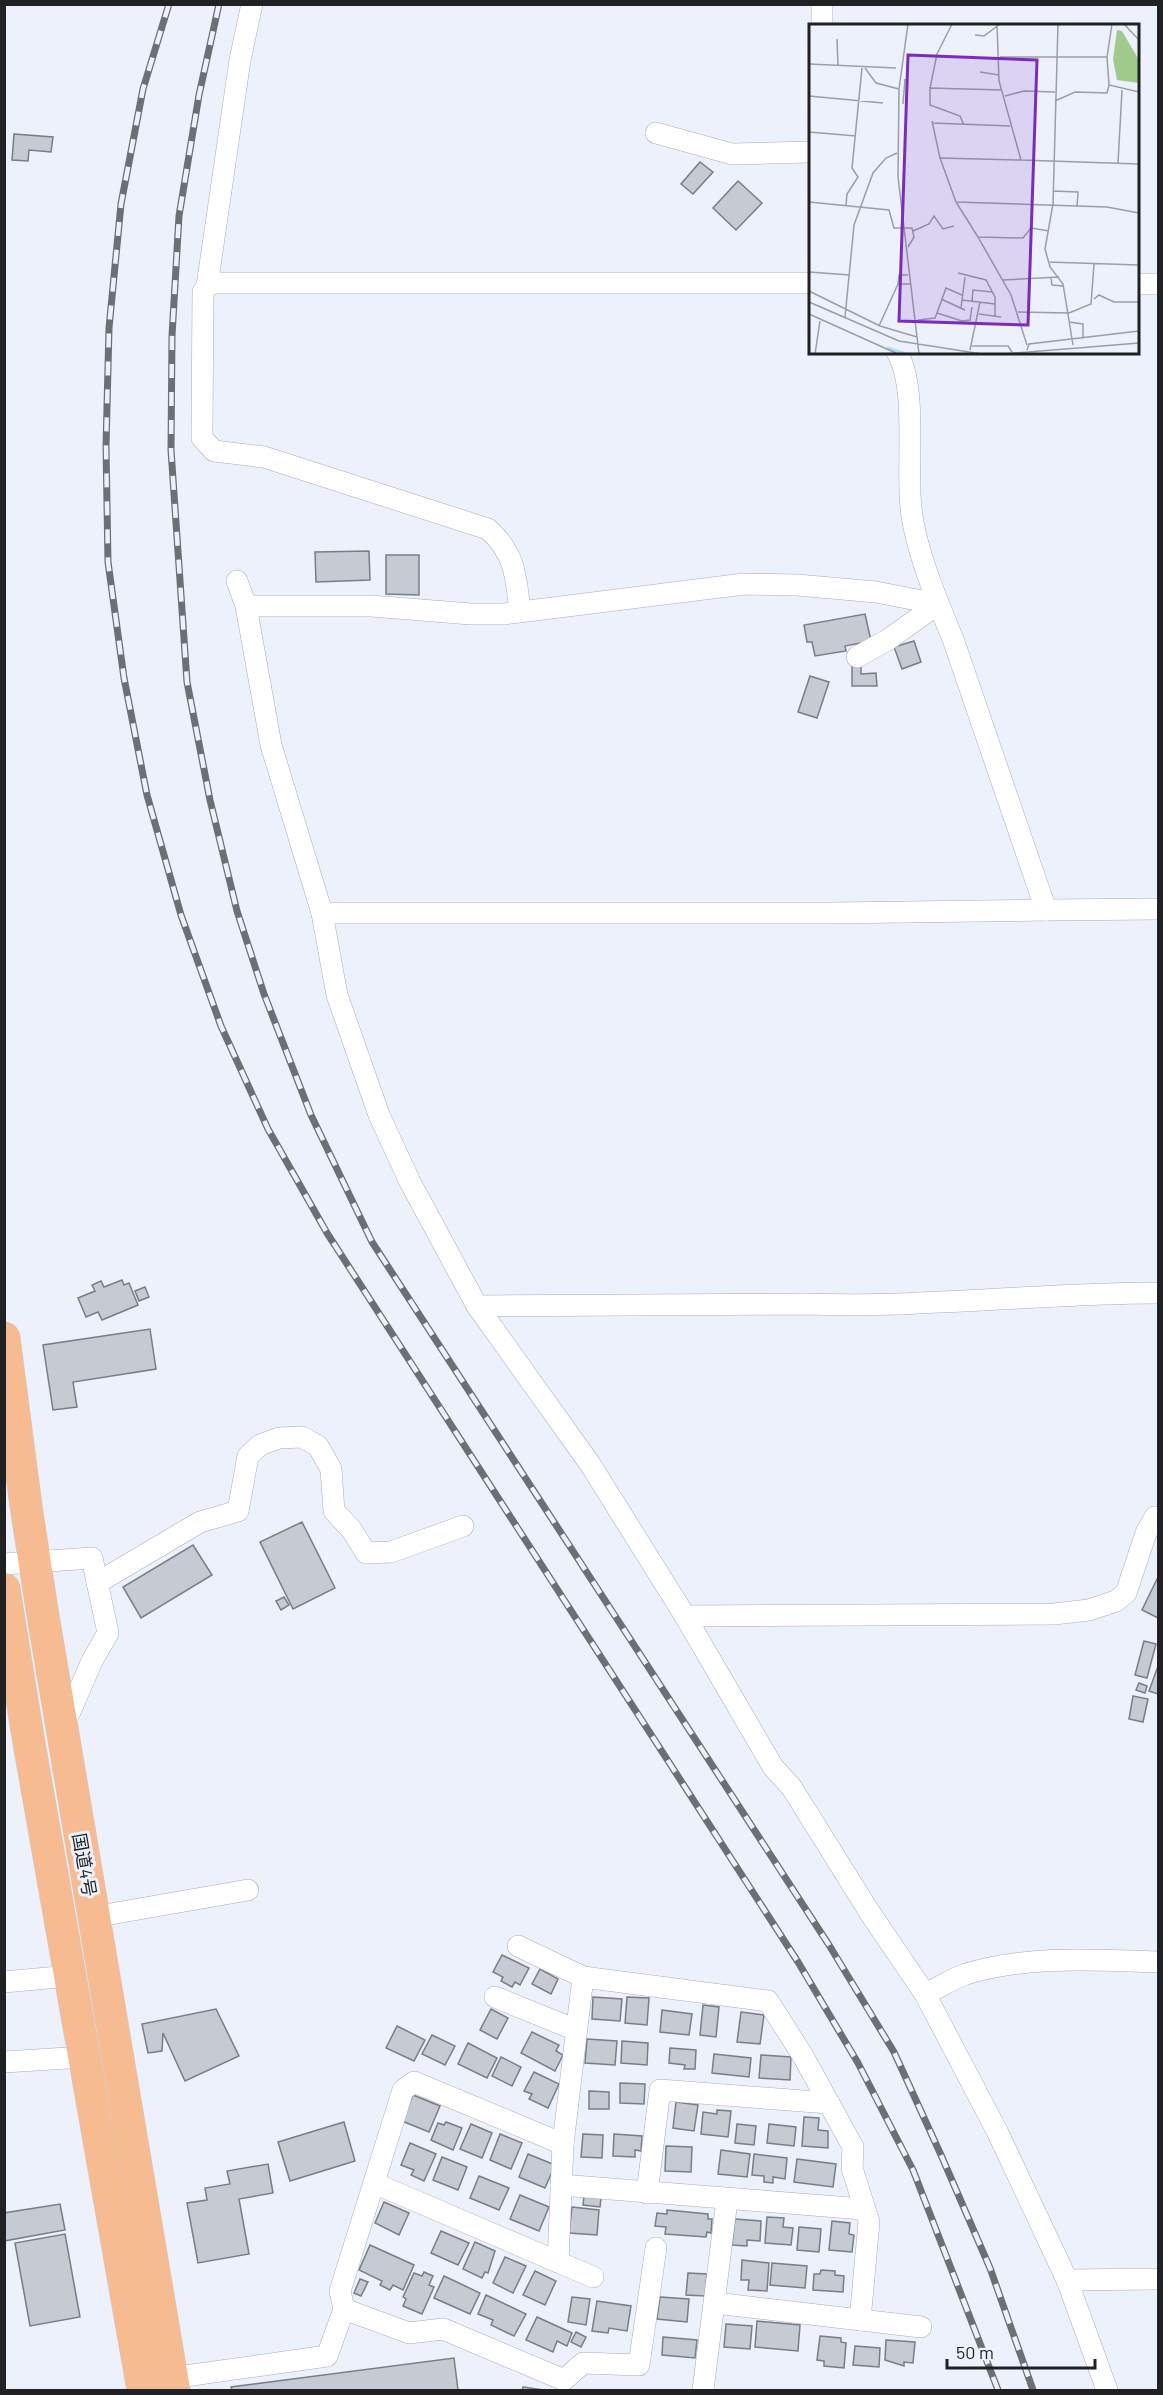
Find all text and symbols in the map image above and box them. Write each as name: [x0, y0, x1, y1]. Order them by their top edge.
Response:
inset map: [809, 24, 1139, 354]
street label: 国道4号: [69, 1831, 101, 1898]
scale bar: [947, 2332, 1096, 2370]
text: 50 m: [956, 2341, 994, 2363]

